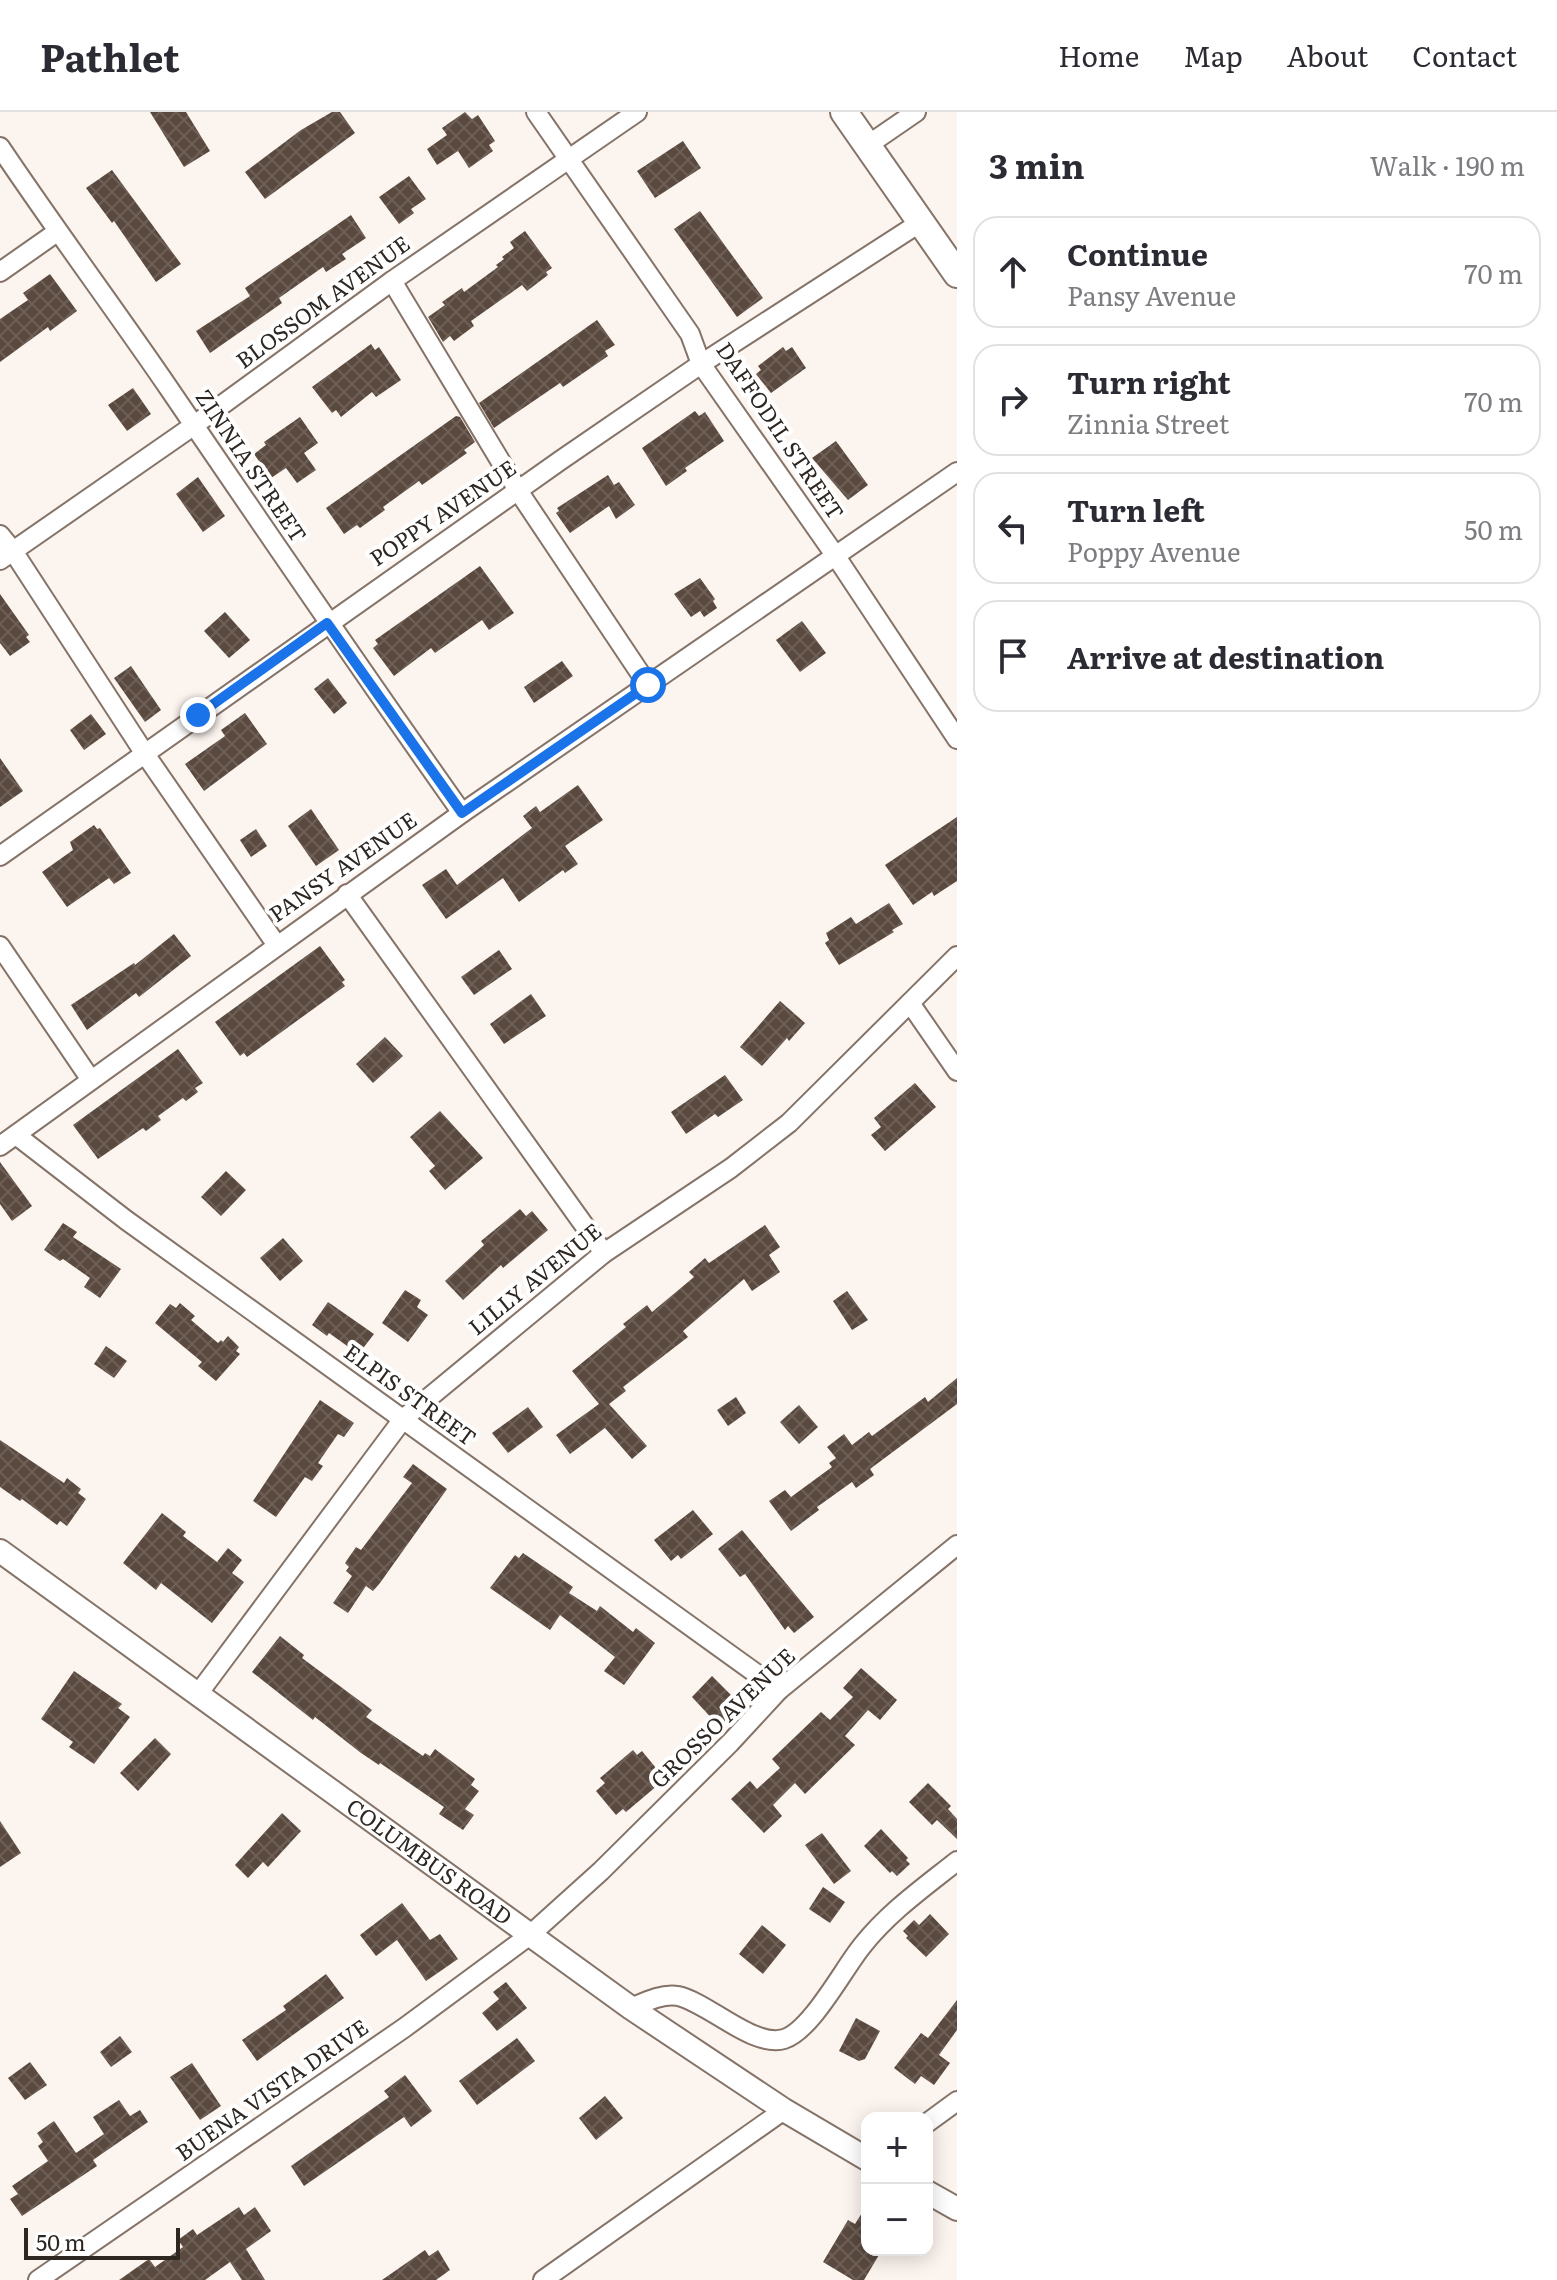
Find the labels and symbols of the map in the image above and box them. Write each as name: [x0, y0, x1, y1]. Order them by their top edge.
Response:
street label: BLOSSOM AVENUE: [228, 226, 416, 375]
street label: DAFFODIL STREET: [709, 335, 853, 526]
street label: ZINNIA STREET: [189, 382, 316, 548]
street label: POPPY AVENUE: [362, 450, 522, 573]
route start: [630, 667, 666, 703]
route end: [180, 697, 216, 733]
street label: PANSY AVENUE: [262, 802, 423, 929]
street label: LILLY AVENUE: [460, 1214, 608, 1342]
street label: ELPIS STREET: [338, 1334, 484, 1453]
street label: GROSSO AVENUE: [642, 1639, 802, 1795]
street label: COLUMBUS ROAD: [340, 1789, 520, 1932]
street label: BUENA VISTA DRIVE: [168, 2010, 374, 2168]
scale bar: [24, 2224, 180, 2260]

